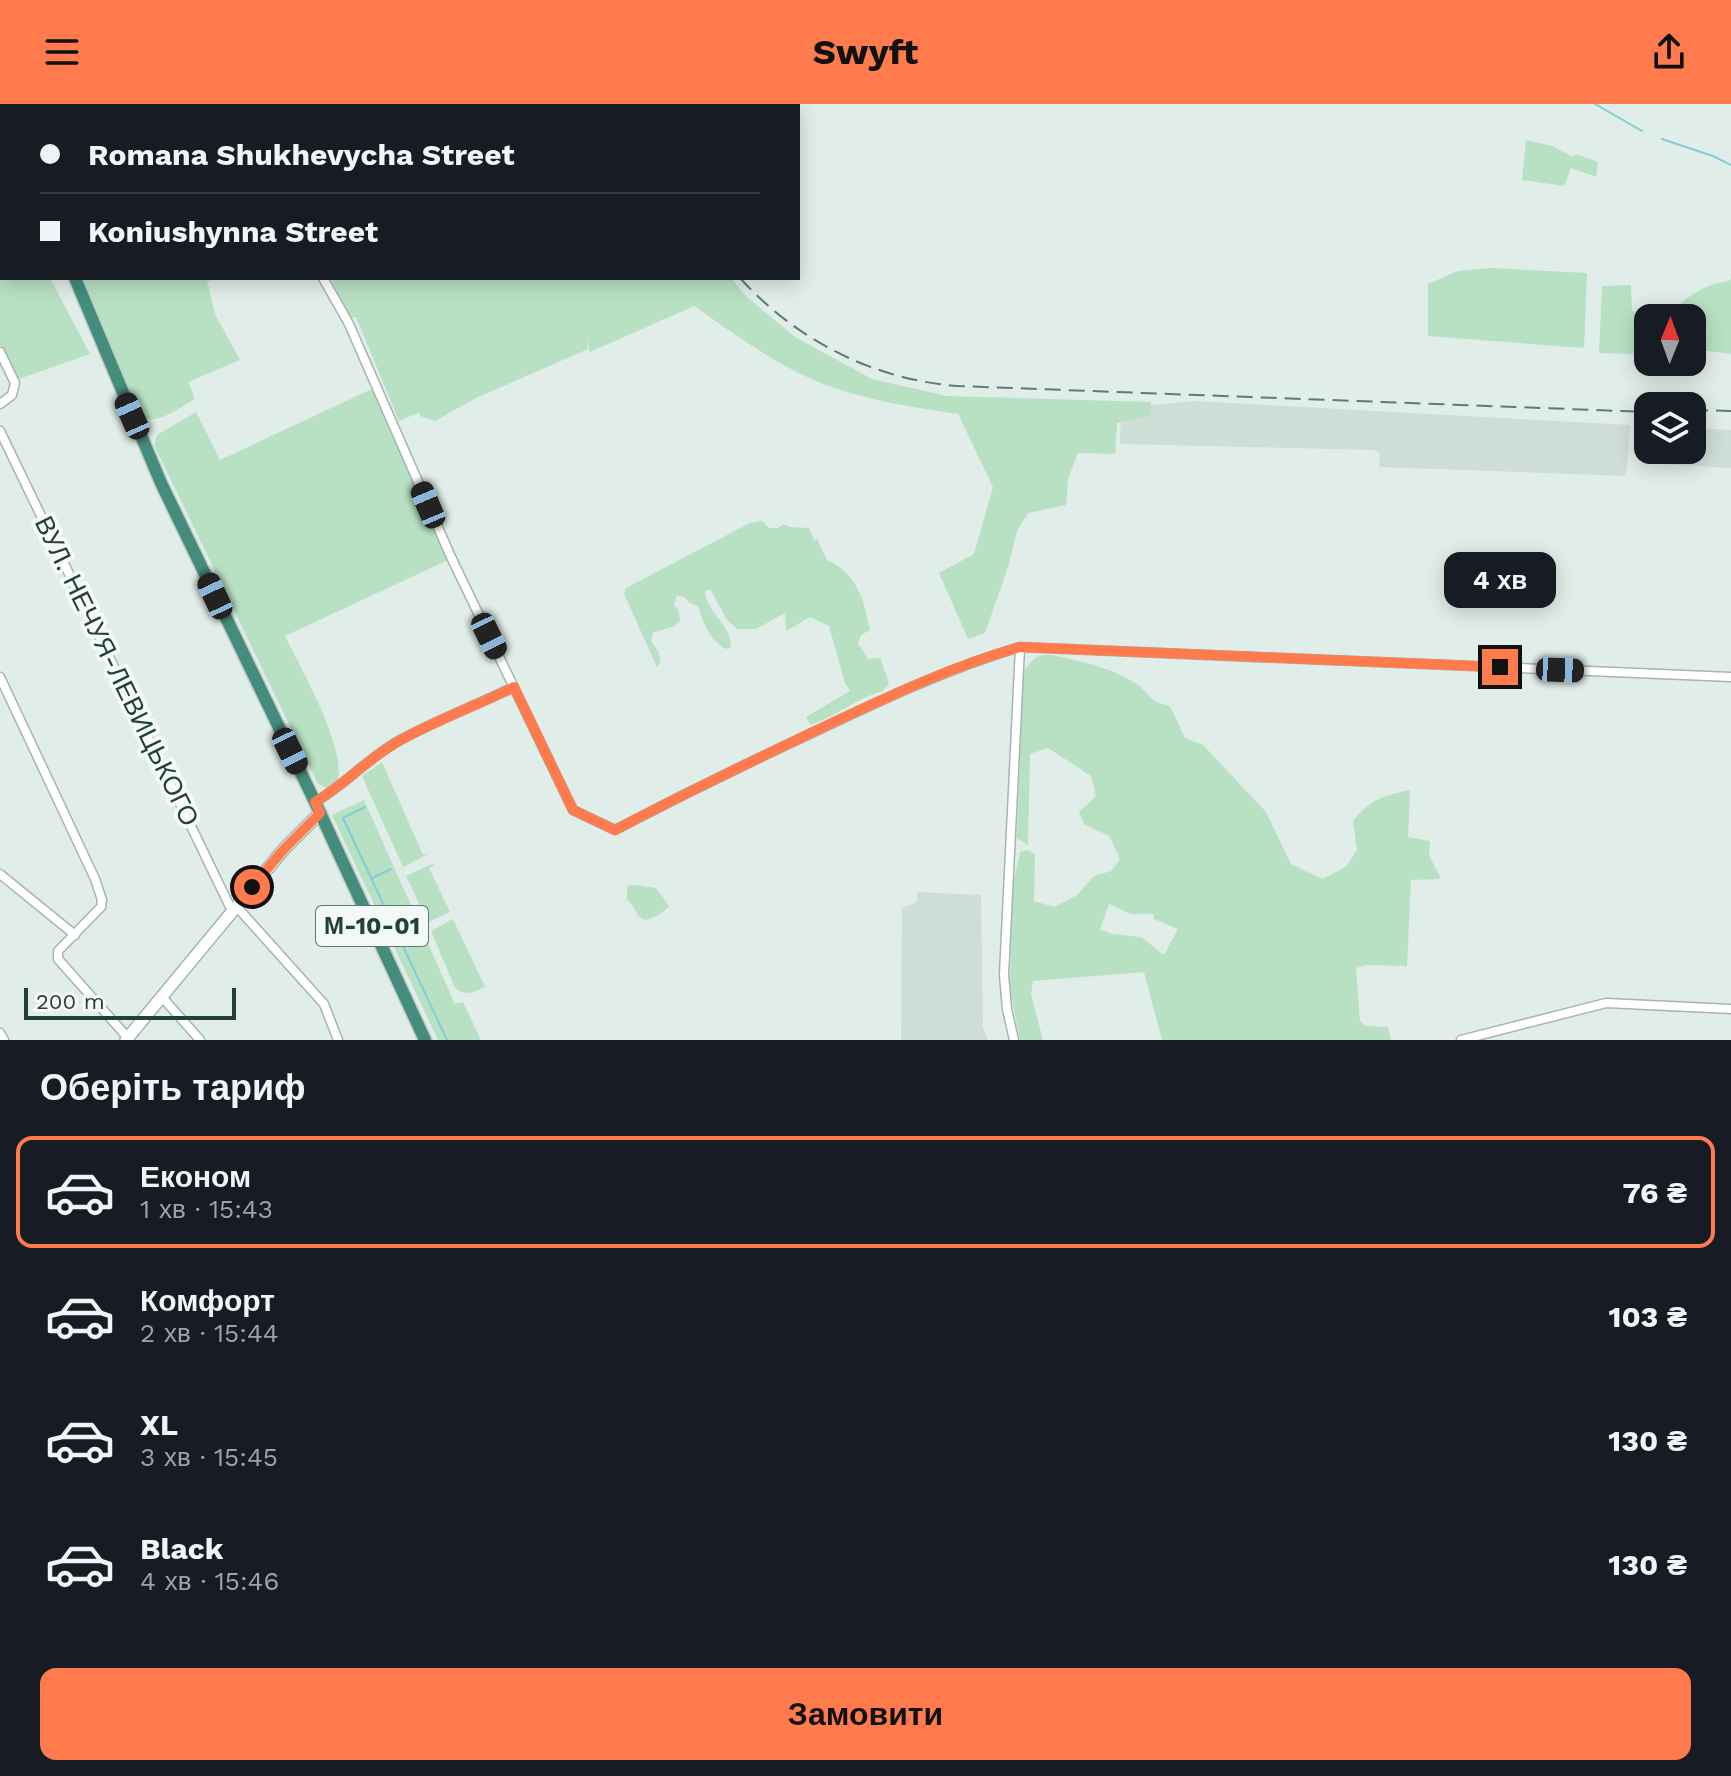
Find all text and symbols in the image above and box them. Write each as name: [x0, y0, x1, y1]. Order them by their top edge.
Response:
icon: menu: [40, 30, 84, 74]
icon: share: [1647, 30, 1691, 74]
text: Swyft: [813, 31, 918, 73]
text: Romana Shukhevycha Street: [88, 137, 515, 172]
text: Koniushynna Street: [88, 214, 378, 249]
north arrow: [1634, 304, 1706, 376]
map controls: [1634, 304, 1706, 464]
car: [111, 389, 153, 443]
button: layers: [1634, 392, 1706, 464]
car: [408, 478, 448, 532]
street label: ВУЛ. НЕЧУЯ-ЛЕВИЦЬКОГО: [29, 511, 205, 831]
callout: 4 хв: [1444, 551, 1556, 607]
text: 4 хв: [1473, 565, 1527, 595]
car: [194, 569, 236, 623]
car: [468, 609, 510, 663]
route end: [1482, 649, 1518, 685]
car: [1536, 657, 1584, 683]
car: [269, 724, 311, 778]
route start: [234, 869, 270, 905]
road number: М-10-01: [316, 906, 428, 946]
scale bar: [24, 984, 236, 1020]
text: 200 m: [36, 989, 105, 1014]
text: Оберіть тариф: [40, 1067, 306, 1109]
icon: car: [44, 1156, 116, 1228]
text: Економ: [140, 1159, 251, 1194]
text: 76 ₴: [1622, 1175, 1687, 1210]
text: 1 хв · 15:43: [140, 1194, 273, 1224]
icon: car: [44, 1280, 116, 1352]
text: Комфорт: [140, 1283, 275, 1318]
text: 103 ₴: [1609, 1299, 1687, 1334]
text: 2 хв · 15:44: [140, 1318, 279, 1348]
icon: car: [44, 1404, 116, 1476]
text: XL: [140, 1407, 178, 1442]
text: 130 ₴: [1608, 1423, 1687, 1458]
text: 3 хв · 15:45: [140, 1442, 278, 1472]
icon: car: [44, 1528, 116, 1600]
text: Black: [140, 1531, 224, 1566]
text: 130 ₴: [1608, 1547, 1687, 1582]
text: 4 хв · 15:46: [140, 1566, 279, 1596]
button: Замовити: [40, 1668, 1691, 1760]

